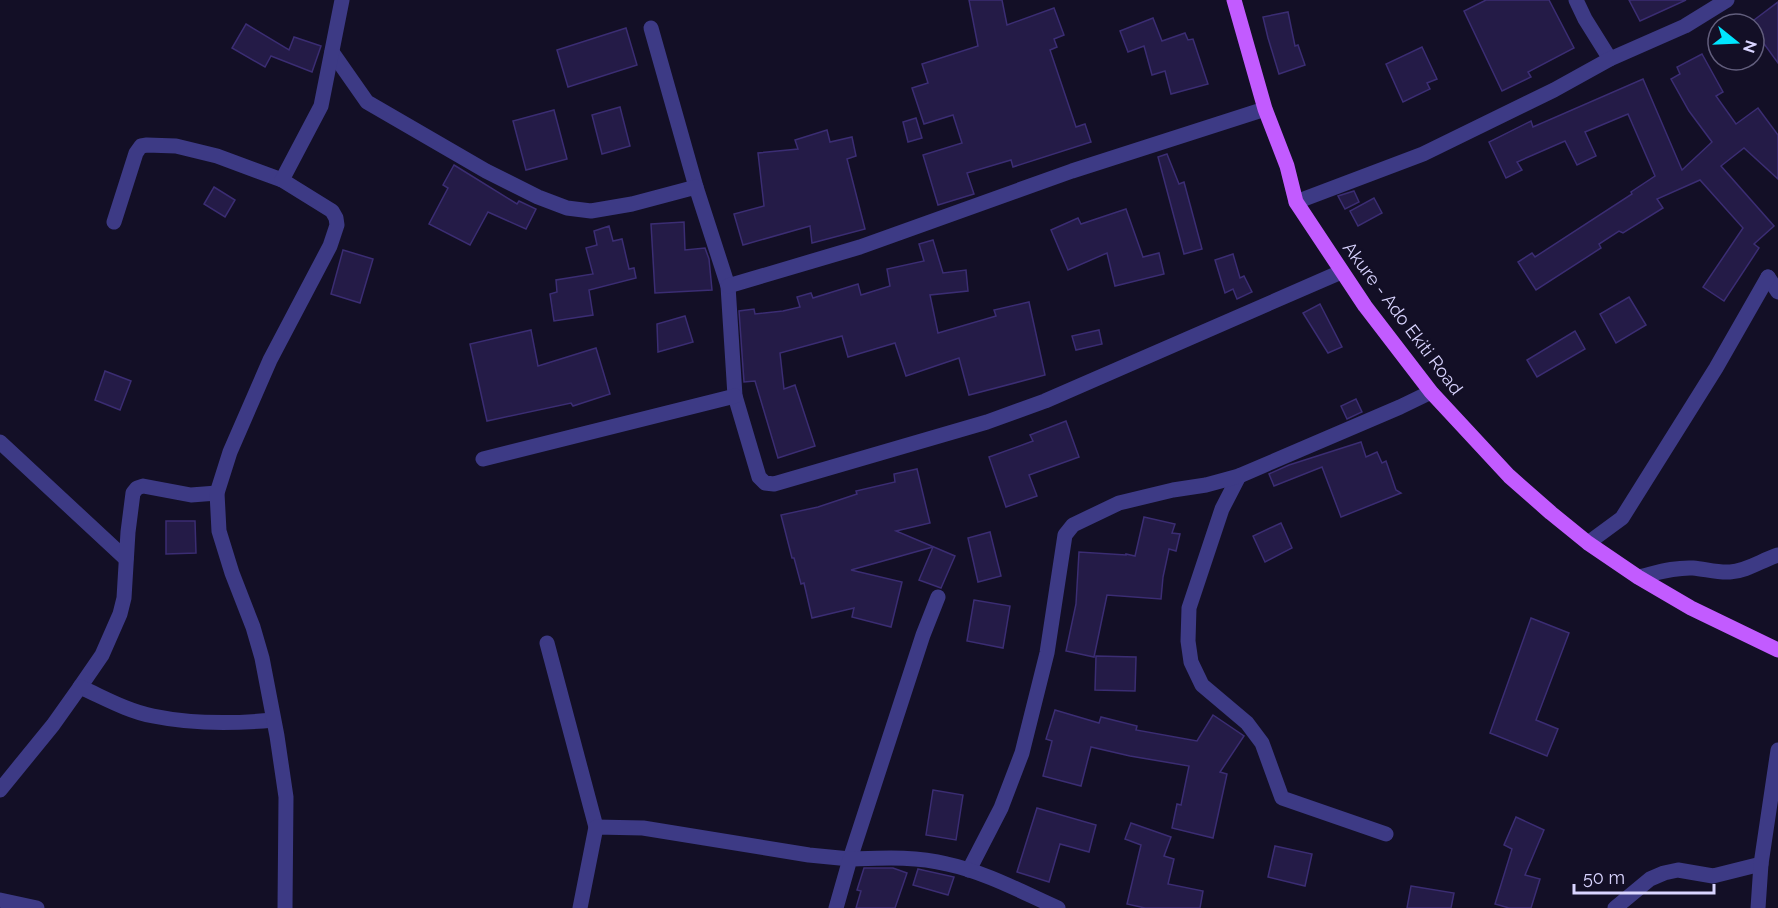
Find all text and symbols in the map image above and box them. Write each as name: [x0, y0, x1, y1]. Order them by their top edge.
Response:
north arrow: [1706, 12, 1766, 72]
text: N: [1739, 38, 1761, 55]
street label: Akure - Ado Ekiti Road: [1339, 238, 1467, 398]
scale bar: [1574, 857, 1714, 895]
text: 50 m: [1583, 867, 1625, 888]

